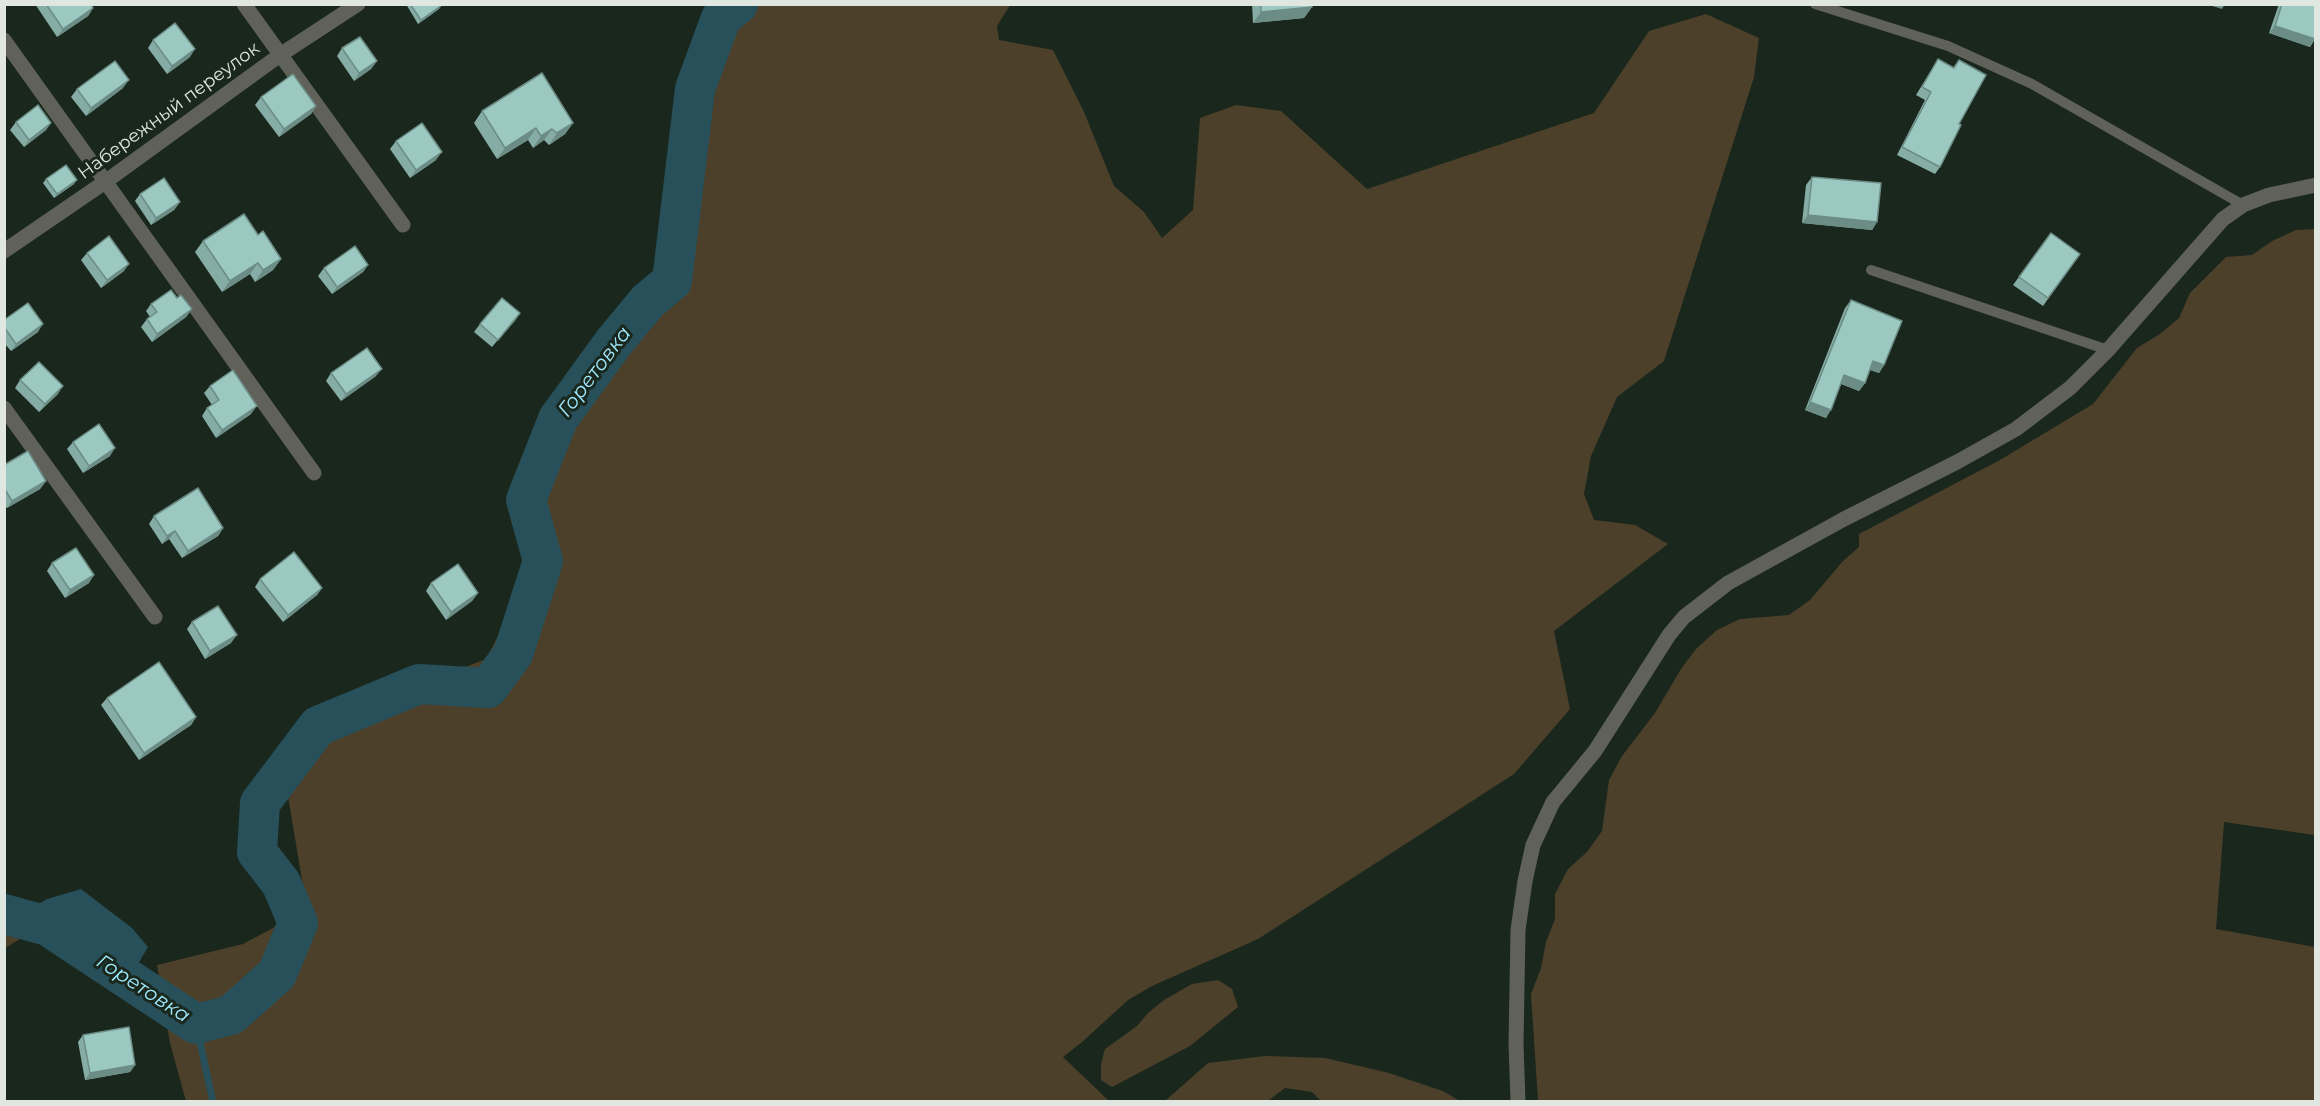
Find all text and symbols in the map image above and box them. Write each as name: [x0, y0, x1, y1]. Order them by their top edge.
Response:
street label: Набережный переулок: [74, 38, 264, 184]
water label: Горетовка: [553, 322, 637, 422]
water label: Горетовка: [92, 950, 194, 1028]

